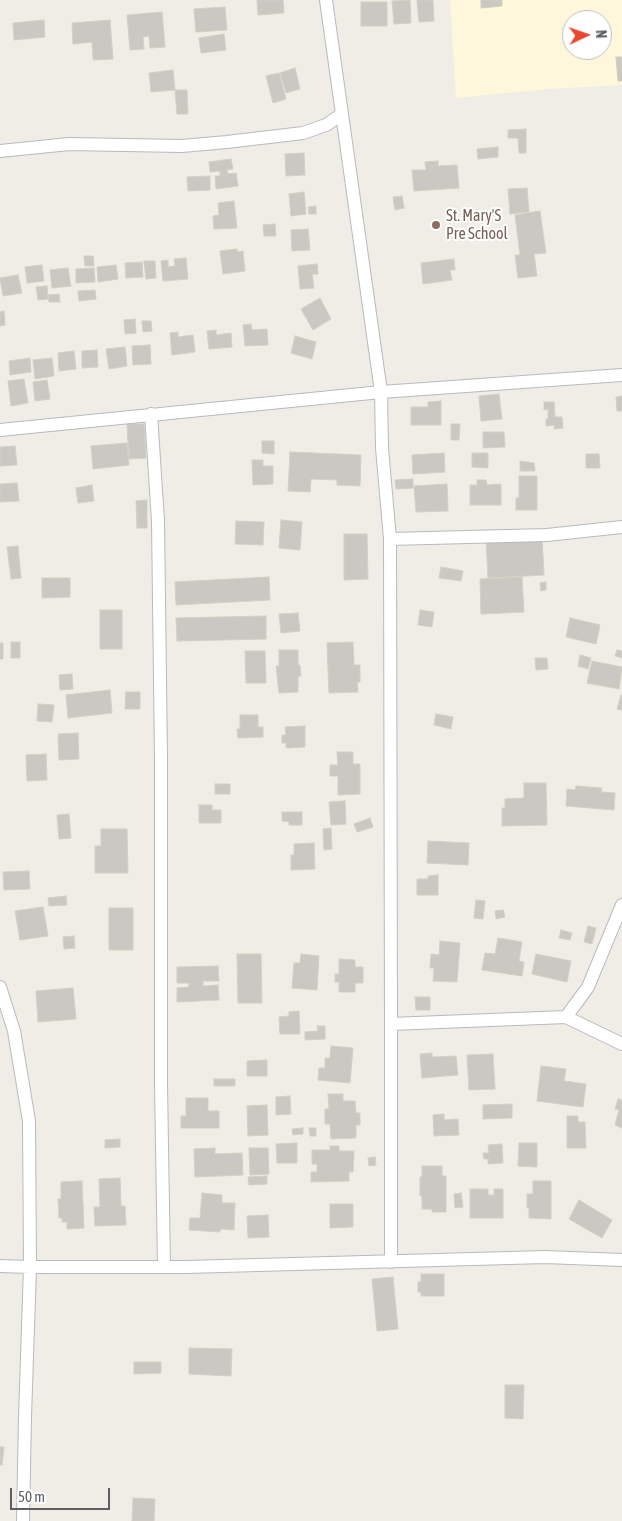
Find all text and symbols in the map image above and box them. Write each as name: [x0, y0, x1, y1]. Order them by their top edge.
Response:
north arrow: [562, 10, 612, 60]
text: N: [593, 30, 609, 39]
place label: St. Mary'S Pre School: [446, 206, 508, 244]
marker: St. Mary'S Pre School: [430, 219, 442, 231]
scale bar: [12, 1478, 112, 1510]
text: 50 m: [18, 1488, 45, 1505]

